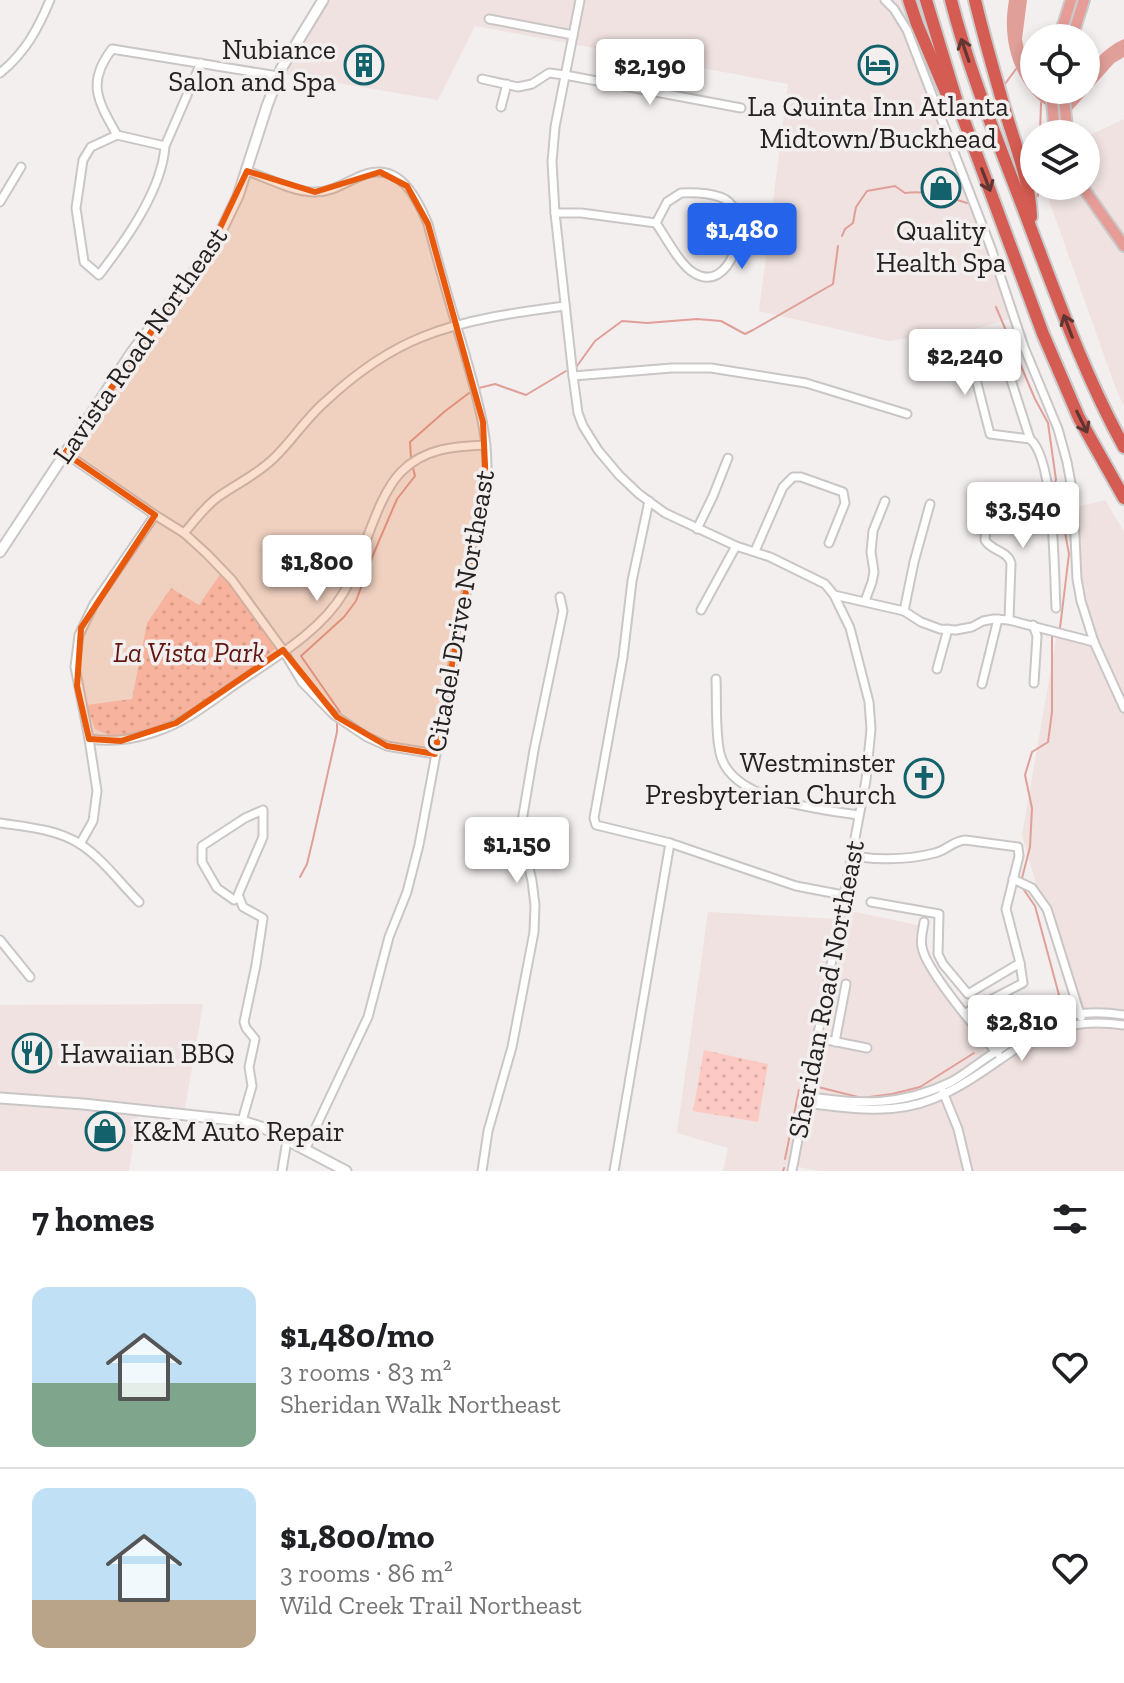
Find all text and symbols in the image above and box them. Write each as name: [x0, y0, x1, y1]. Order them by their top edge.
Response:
map controls: [1020, 24, 1100, 200]
button: locate: [1020, 24, 1100, 104]
place label: Nubiance Salon and Spa: [168, 33, 336, 98]
one-way arrow: [957, 38, 972, 63]
pin: $2,190: [585, 39, 715, 107]
building icon: Nubiance Salon and Spa: [343, 44, 385, 86]
hotel icon: La Quinta Inn Atlanta Midtown/Buckhead: [857, 44, 899, 86]
text: $2,190: [614, 49, 686, 81]
place label: La Quinta Inn Atlanta Midtown/Buckhead: [747, 90, 1009, 155]
button: layers: [1020, 120, 1100, 200]
shop icon: Quality Health Spa: [920, 167, 962, 209]
one-way arrow: [980, 167, 994, 192]
pin: $1,480: [677, 203, 807, 271]
text: $1,480: [706, 213, 778, 245]
place label: Quality Health Spa: [876, 214, 1007, 279]
street label: Lavista Road Northeast: [46, 220, 234, 470]
one-way arrow: [1060, 314, 1074, 339]
pin: $2,240: [900, 329, 1030, 397]
text: $2,240: [927, 339, 1003, 371]
one-way arrow: [1075, 409, 1090, 433]
street label: Citadel Drive Northeast: [419, 467, 501, 755]
pin: $3,540: [958, 482, 1088, 550]
text: $3,540: [985, 492, 1061, 524]
pin: $1,800: [252, 535, 382, 603]
text: $1,800: [280, 545, 354, 577]
park label: La Vista Park: [113, 636, 265, 669]
place label: Westminster Presbyterian Church: [645, 746, 896, 811]
church icon: Westminster Presbyterian Church: [903, 757, 945, 799]
pin: $1,150: [452, 817, 582, 885]
text: $1,150: [483, 827, 551, 859]
street label: Sheridan Road Northeast: [781, 837, 871, 1141]
pin: $2,810: [957, 995, 1087, 1063]
text: $2,810: [986, 1005, 1058, 1037]
restaurant icon: Hawaiian BBQ: [11, 1032, 53, 1074]
place label: Hawaiian BBQ: [60, 1037, 235, 1070]
shop icon: K&M Auto Repair: [84, 1110, 126, 1152]
place label: K&M Auto Repair: [133, 1115, 345, 1148]
icon: filters: [1048, 1197, 1092, 1241]
text: 7 homes: [32, 1199, 155, 1240]
text: $1,480/mo: [280, 1315, 434, 1356]
icon: home: [96, 1319, 192, 1415]
icon: heart: [1048, 1345, 1092, 1389]
text: 3 rooms · 83 m²: [280, 1356, 452, 1388]
text: Sheridan Walk Northeast: [280, 1388, 561, 1420]
text: $1,800/mo: [280, 1516, 435, 1557]
icon: home: [96, 1520, 192, 1616]
icon: heart: [1048, 1546, 1092, 1590]
text: 3 rooms · 86 m²: [280, 1557, 453, 1589]
text: Wild Creek Trail Northeast: [280, 1589, 582, 1621]

